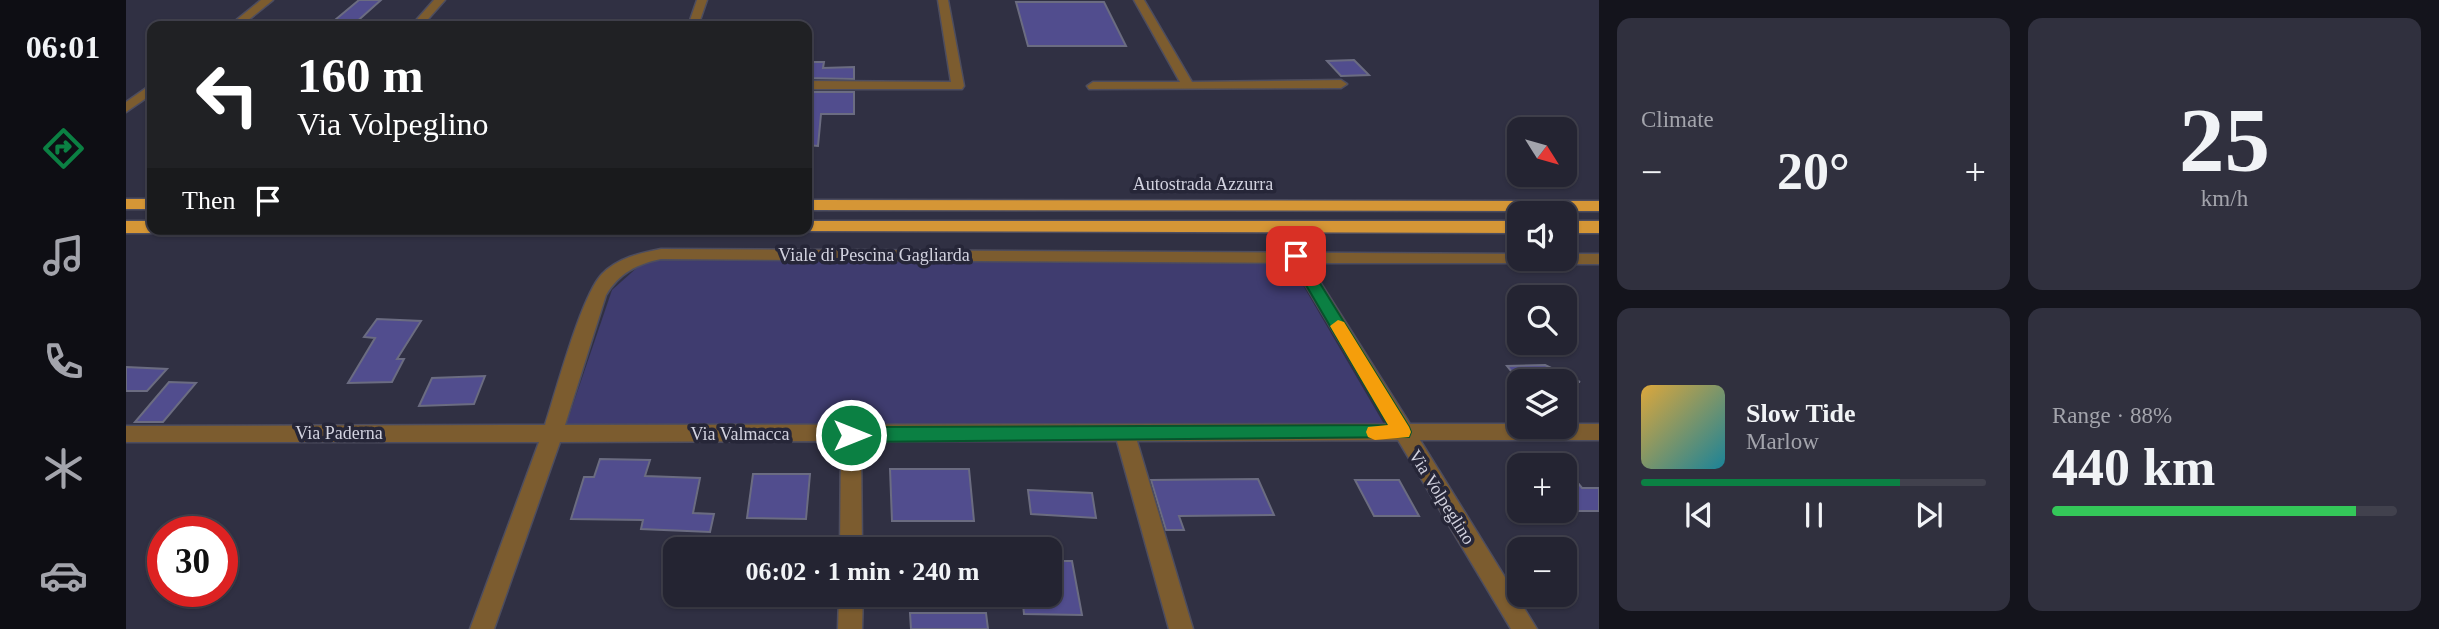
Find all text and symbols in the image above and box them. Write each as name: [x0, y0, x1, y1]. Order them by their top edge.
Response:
text: 06:01: [26, 29, 100, 65]
text: 160 m: [297, 48, 424, 103]
icon: left: [182, 49, 273, 140]
text: 25: [2179, 90, 2270, 191]
text: Via Volpeglino: [297, 106, 489, 142]
text: Climate: [1641, 107, 1714, 132]
north arrow: [1507, 117, 1577, 187]
map controls: [1507, 117, 1577, 607]
icon: directions: [39, 124, 88, 173]
text: 20°: [1777, 143, 1850, 200]
text: −: [1641, 151, 1662, 193]
text: +: [1965, 151, 1986, 193]
street label: Autostrada Azzurra: [1133, 174, 1273, 194]
icon: arrive: [249, 182, 287, 220]
text: Then: [182, 186, 235, 215]
text: km/h: [2201, 186, 2248, 211]
button: sound: [1507, 201, 1577, 271]
pin: [1266, 226, 1326, 286]
icon: music: [39, 231, 88, 280]
icon: arrive: [1277, 237, 1315, 275]
street label: Viale di Pescina Gagliarda: [778, 245, 970, 265]
button: search: [1507, 285, 1577, 355]
icon: phone: [39, 337, 88, 386]
button: layers: [1507, 369, 1577, 439]
position arrow: [814, 398, 888, 472]
text: Slow Tide: [1746, 399, 1856, 428]
text: Range · 88%: [2052, 403, 2172, 428]
street label: Via Paderna: [295, 423, 383, 443]
street label: Via Valmacca: [690, 424, 790, 444]
text: Marlow: [1746, 429, 1819, 454]
text: 440 km: [2052, 439, 2215, 496]
icon: climate: [39, 444, 88, 493]
street label: Via Volpeglino: [1405, 446, 1479, 548]
button: +: [1507, 453, 1577, 523]
icon: previous: [1680, 496, 1718, 534]
icon: pause: [1795, 496, 1833, 534]
icon: next: [1910, 496, 1948, 534]
speed limit sign: 30: [147, 516, 238, 607]
button: −: [1507, 537, 1577, 607]
icon: car: [39, 551, 88, 600]
text: 06:02 · 1 min · 240 m: [746, 557, 980, 586]

